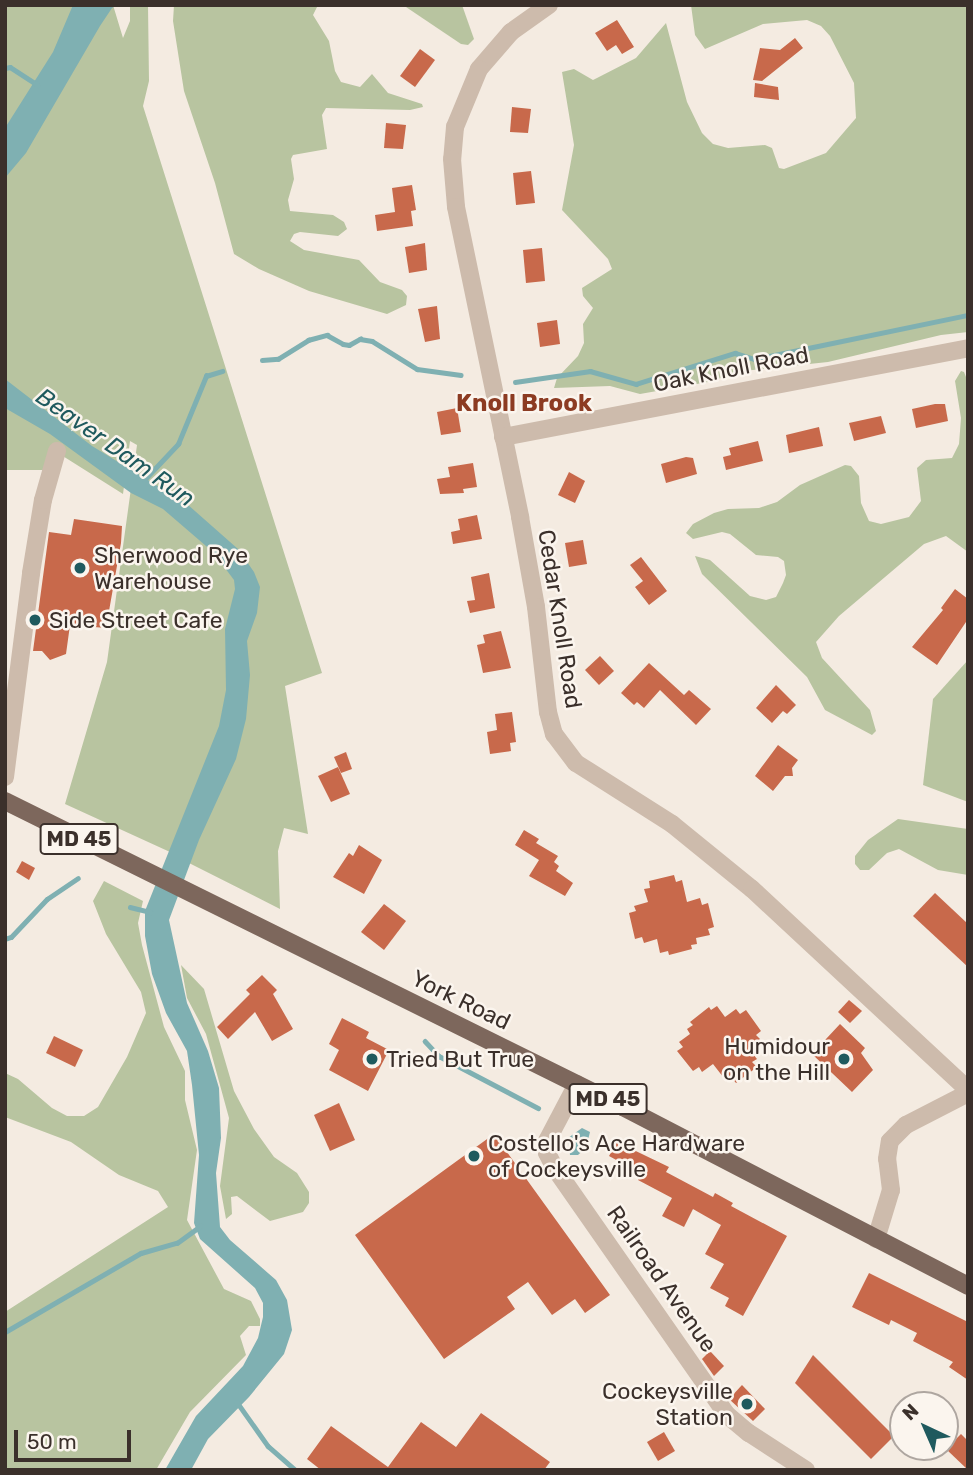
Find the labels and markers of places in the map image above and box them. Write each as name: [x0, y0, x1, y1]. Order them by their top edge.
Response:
place label: Sherwood Rye Warehouse: [94, 541, 248, 595]
marker: Sherwood Rye Warehouse: [72, 560, 88, 576]
place label: Side Street Cafe: [49, 606, 223, 634]
marker: Side Street Cafe: [27, 612, 43, 628]
place label: Humidour on the Hill: [723, 1032, 830, 1086]
place label: Tried But True: [386, 1045, 535, 1073]
marker: Tried But True: [364, 1051, 380, 1067]
marker: Humidour on the Hill: [836, 1051, 852, 1067]
place label: Costello's Ace Hardware of Cockeysville: [488, 1129, 746, 1183]
marker: Costello's Ace Hardware of Cockeysville: [466, 1148, 482, 1164]
place label: Cockeysville Station: [602, 1377, 733, 1431]
marker: Cockeysville Station: [739, 1396, 755, 1412]

